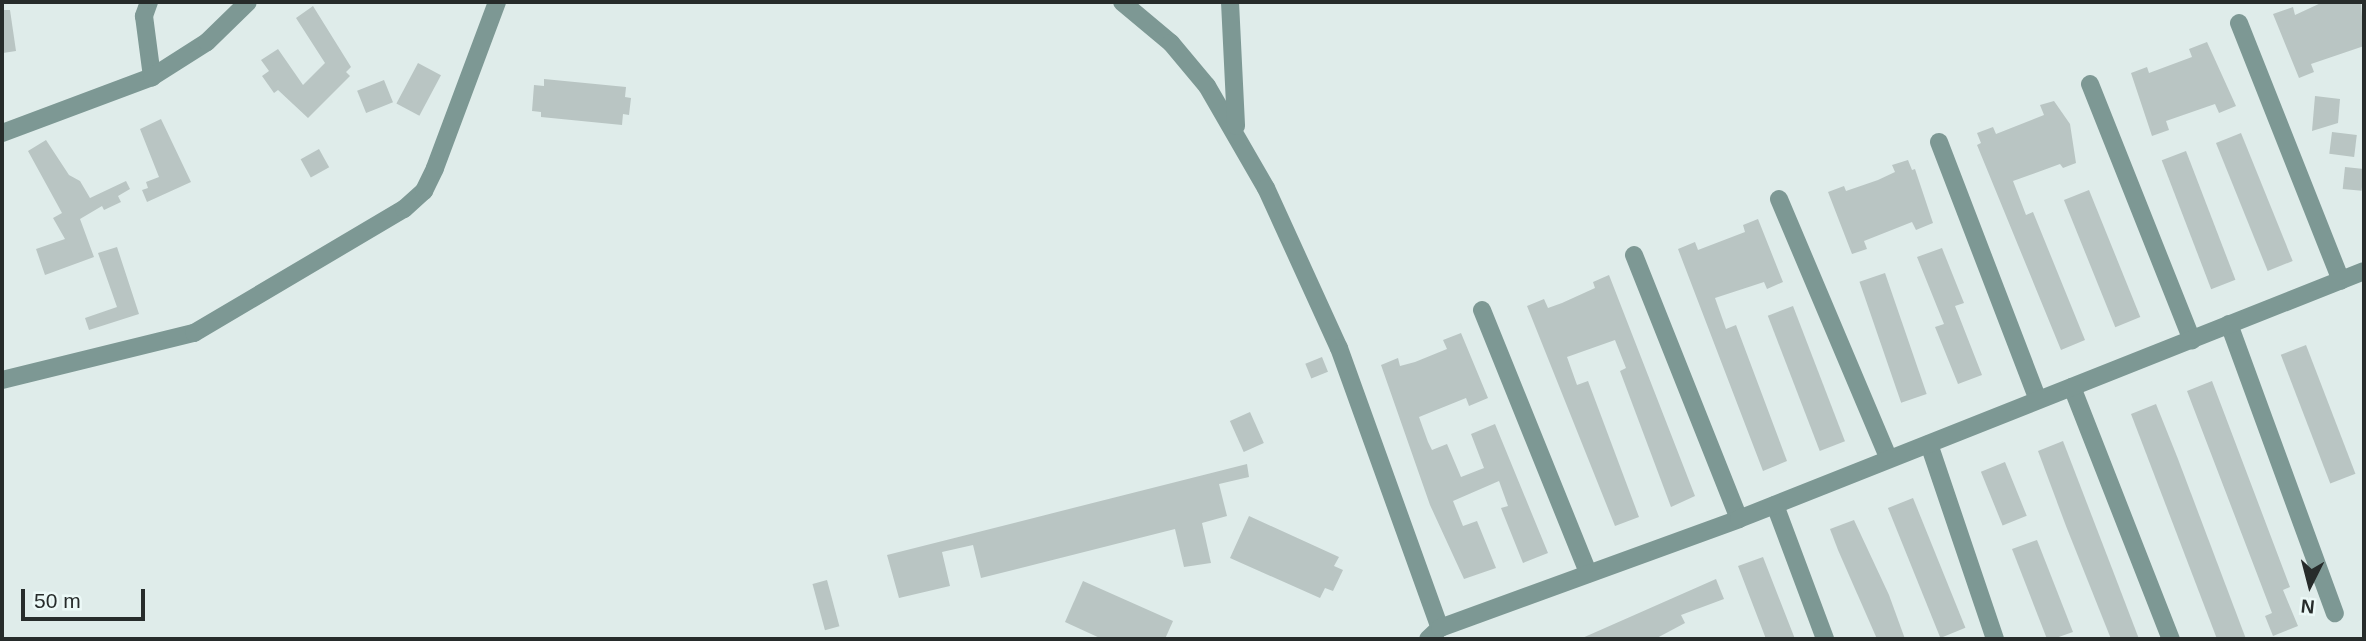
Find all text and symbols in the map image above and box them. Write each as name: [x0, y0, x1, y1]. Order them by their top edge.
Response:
north arrow: [2275, 550, 2345, 620]
scale bar: [24, 574, 149, 618]
text: 50 m: [34, 589, 81, 612]
text: N: [2300, 595, 2316, 618]

